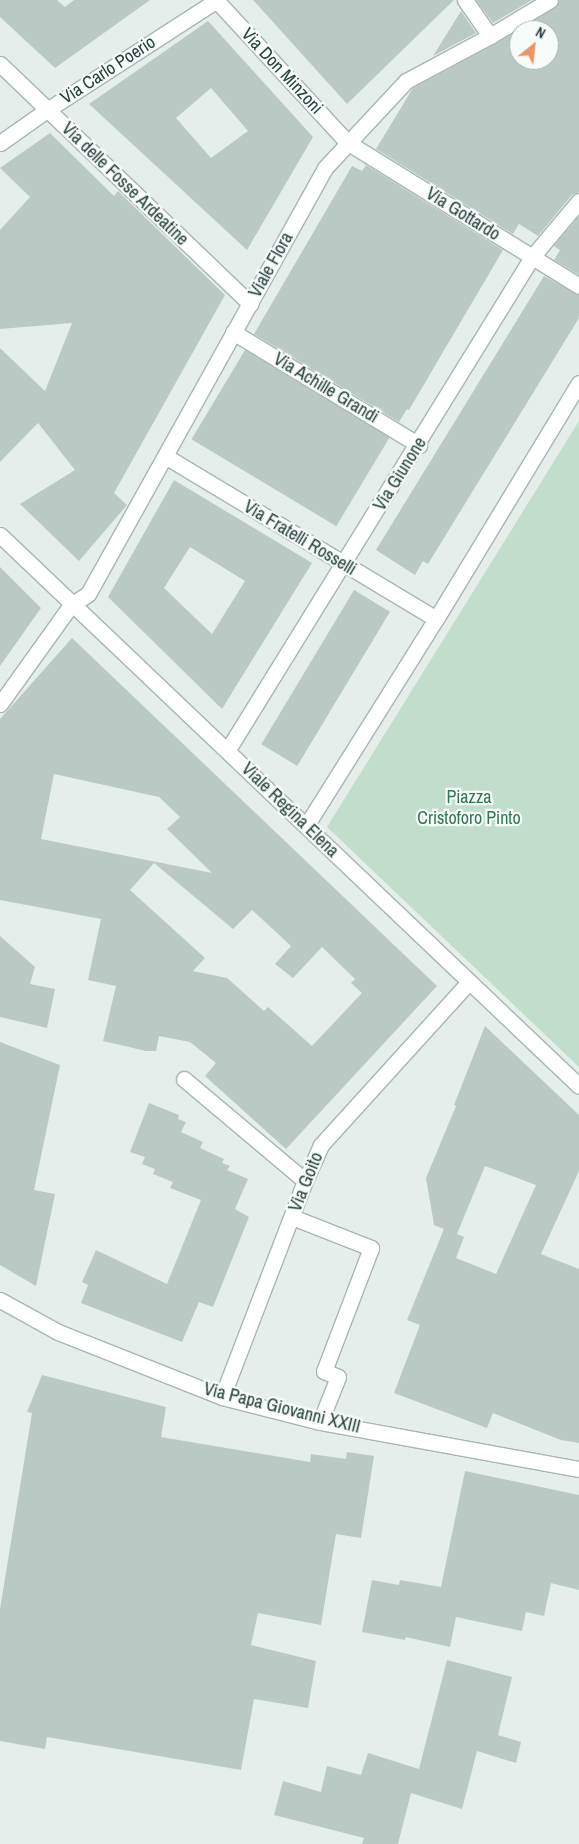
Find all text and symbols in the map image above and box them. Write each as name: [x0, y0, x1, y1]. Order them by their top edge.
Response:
north arrow: [509, 20, 559, 70]
text: N: [533, 23, 549, 43]
street label: Via Don Minzoni: [237, 24, 327, 118]
street label: Via Carlo Poerio: [56, 31, 160, 109]
street label: Via delle Fosse Ardeatine: [57, 118, 193, 250]
street label: Via Gottardo: [422, 183, 504, 245]
street label: Viale Flora: [244, 229, 298, 301]
street label: Via Achille Grandi: [269, 348, 383, 428]
street label: Via Giunone: [369, 433, 431, 515]
street label: Via Fratelli Rosselli: [240, 496, 360, 580]
street label: Viale Regina Elena: [237, 758, 343, 862]
park label: Piazza Cristoforo Pinto: [417, 787, 521, 830]
street label: Via Goito: [284, 1149, 328, 1215]
street label: Via Papa Giovanni XXIII: [201, 1378, 363, 1438]

